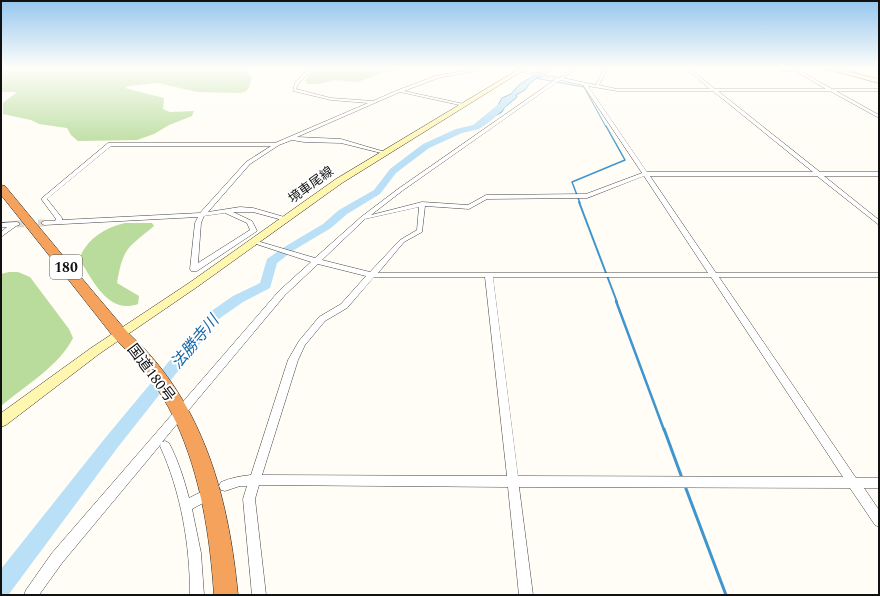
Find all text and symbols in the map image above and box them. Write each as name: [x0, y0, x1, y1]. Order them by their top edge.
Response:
street label: 境車尾線: [284, 162, 338, 208]
road number: 180: [50, 255, 82, 279]
water label: 法勝寺川: [165, 308, 226, 374]
street label: 国道180号: [121, 339, 181, 407]

